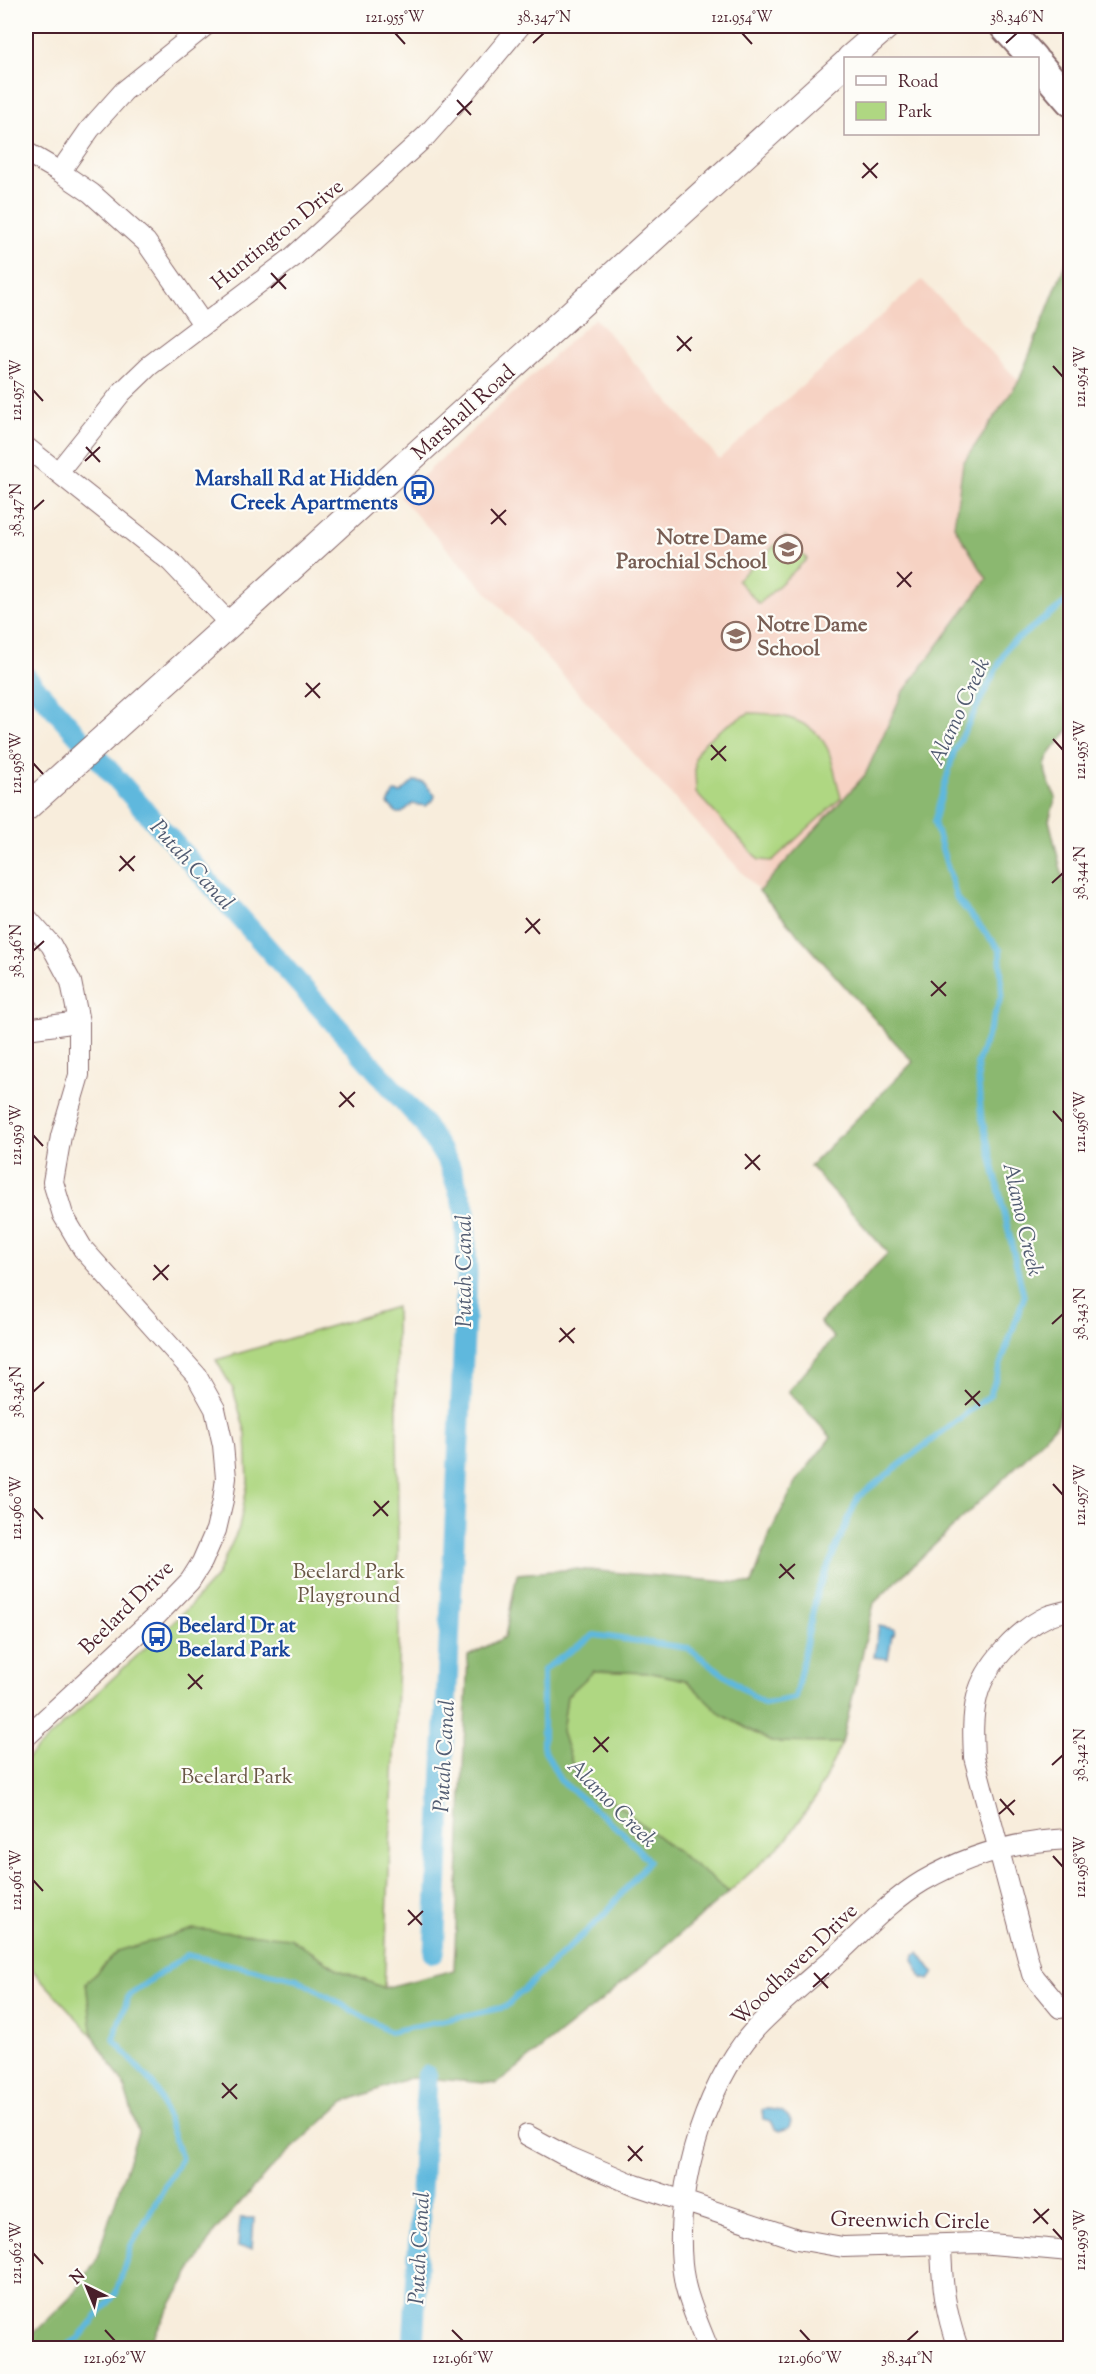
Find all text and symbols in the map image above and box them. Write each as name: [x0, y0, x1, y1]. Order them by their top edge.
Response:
text: 121.955°W: [365, 8, 425, 29]
text: 38.347°N: [517, 8, 571, 29]
text: 121.954°W: [711, 8, 773, 29]
text: 38.346°N: [990, 8, 1044, 29]
legend: [844, 57, 1039, 135]
text: Road: [898, 70, 938, 96]
text: Park: [898, 100, 933, 126]
street label: Huntington Drive: [206, 173, 351, 298]
text: 121.954°W: [1071, 346, 1092, 408]
text: 121.957°W: [7, 359, 28, 421]
street label: Marshall Road: [406, 359, 523, 468]
place label: Marshall Rd at Hidden Creek Apartments: [195, 465, 399, 519]
bus stop icon: Marshall Rd at Hidden Creek Apartments: [403, 474, 435, 506]
text: 38.347°N: [7, 483, 28, 537]
place label: Notre Dame Parochial School: [616, 524, 767, 578]
school or university icon: Notre Dame Parochial School: [772, 533, 804, 565]
place label: Notre Dame School: [757, 611, 868, 665]
school or university icon: Notre Dame School: [720, 620, 752, 652]
water label: Alamo Creek: [922, 653, 1000, 772]
text: 121.955°W: [1071, 720, 1092, 780]
text: 121.958°W: [7, 732, 28, 794]
water label: Putah Canal: [141, 813, 241, 919]
text: 38.344°N: [1071, 846, 1092, 900]
text: 38.346°N: [7, 924, 28, 978]
text: 121.956°W: [1071, 1091, 1092, 1153]
text: 121.959°W: [7, 1104, 28, 1165]
water label: Alamo Creek: [992, 1160, 1050, 1280]
water label: Putah Canal: [450, 1214, 482, 1327]
text: 38.343°N: [1071, 1288, 1092, 1340]
text: 38.345°N: [7, 1366, 28, 1418]
text: 121.957°W: [1071, 1464, 1092, 1526]
text: 121.960°W: [7, 1476, 28, 1540]
street label: Beelard Drive: [73, 1554, 181, 1662]
park label: Beelard Park Playground: [293, 1558, 406, 1612]
place label: Beelard Dr at Beelard Park: [178, 1612, 297, 1666]
bus stop icon: Beelard Dr at Beelard Park: [141, 1621, 173, 1653]
water label: Putah Canal: [427, 1699, 465, 1813]
text: 38.342°N: [1071, 1728, 1092, 1782]
water label: Alamo Creek: [559, 1752, 663, 1856]
park label: Beelard Park: [181, 1763, 294, 1793]
text: 121.958°W: [1071, 1836, 1092, 1898]
text: 121.961°W: [7, 1849, 28, 1910]
street label: Woodhaven Drive: [725, 1897, 865, 2034]
water label: Putah Canal: [402, 2191, 440, 2305]
street label: Greenwich Circle: [830, 2206, 990, 2238]
text: 121.959°W: [1071, 2209, 1092, 2270]
text: 121.962°W: [7, 2221, 28, 2284]
north arrow: [57, 2257, 117, 2317]
text: N: [66, 2265, 91, 2291]
text: 121.962°W: [84, 2349, 147, 2370]
text: 121.961°W: [433, 2349, 494, 2370]
text: 121.960°W: [778, 2349, 842, 2370]
text: 38.341°N: [881, 2349, 933, 2370]

